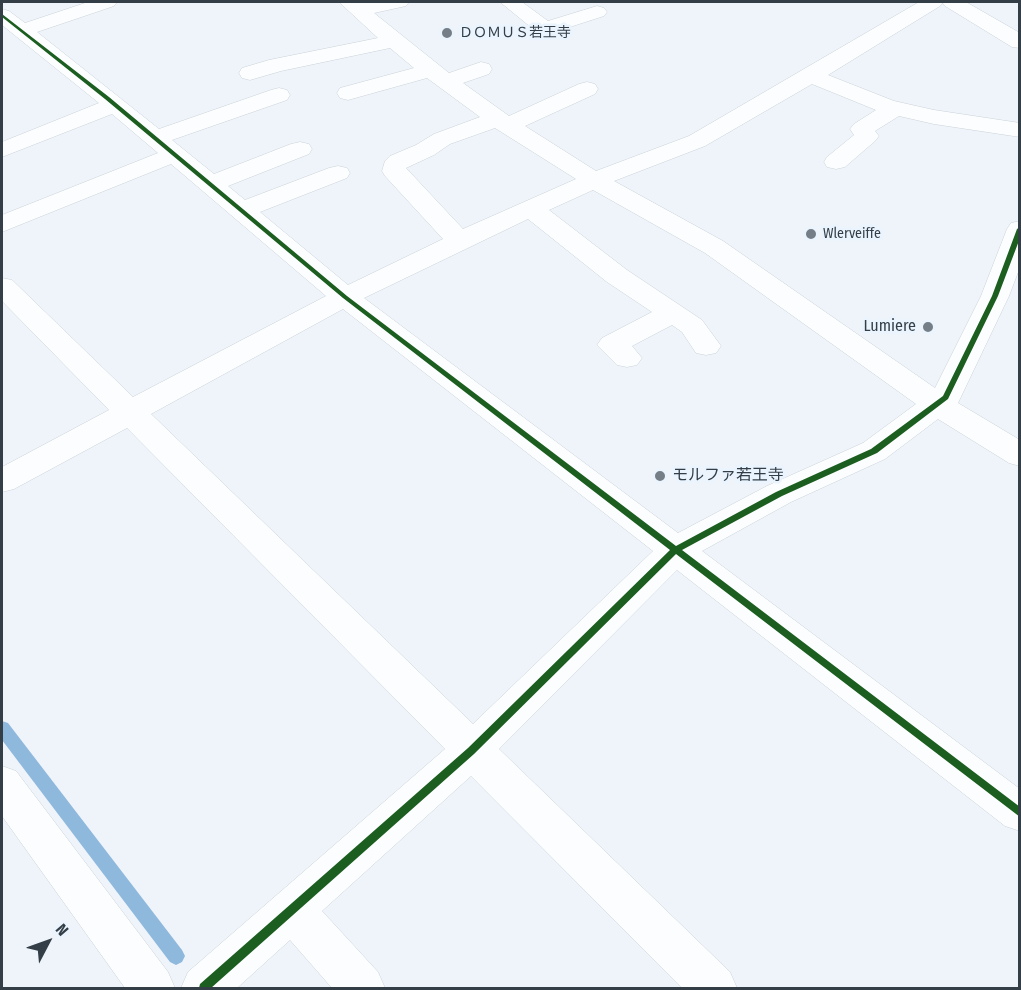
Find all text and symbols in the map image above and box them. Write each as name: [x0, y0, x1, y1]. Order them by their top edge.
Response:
place label: ＤＯＭＵＳ若王寺: [459, 25, 571, 41]
marker: ＤＯＭＵＳ若王寺: [440, 26, 454, 40]
place label: Wlerveiffe: [823, 226, 881, 242]
marker: Wlerveiffe: [804, 227, 818, 241]
place label: Lumiere: [864, 317, 916, 337]
marker: Lumiere: [921, 320, 935, 334]
place label: モルファ若王寺: [672, 466, 784, 486]
marker: モルファ若王寺: [653, 469, 667, 483]
north arrow: [18, 912, 78, 972]
text: N: [52, 920, 72, 940]

